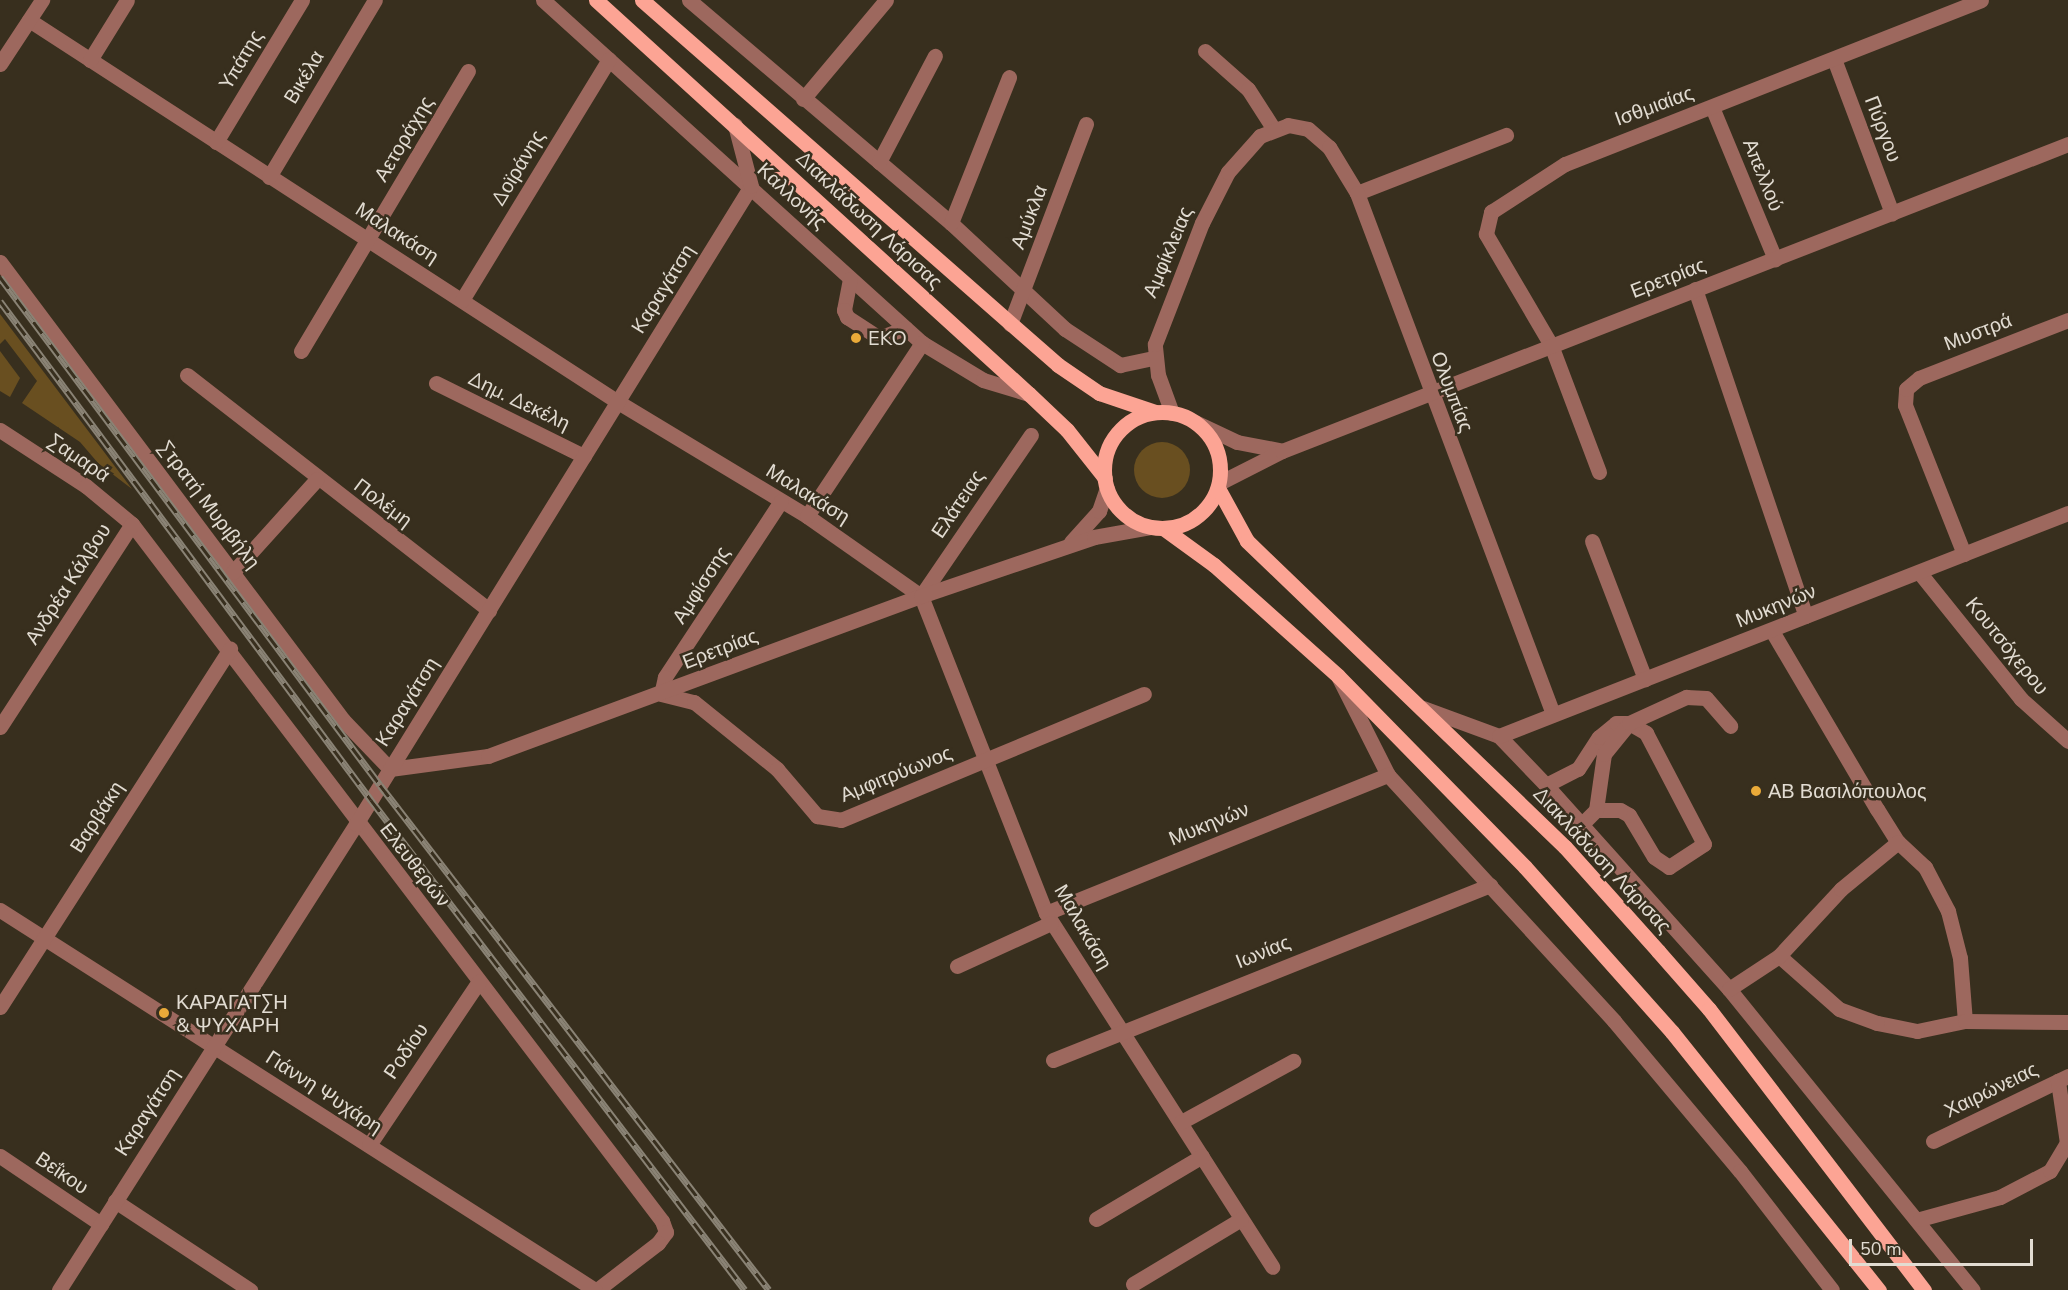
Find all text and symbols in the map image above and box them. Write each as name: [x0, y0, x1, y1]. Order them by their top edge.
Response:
street label: Υπάτης: [214, 26, 268, 94]
street label: Βικέλα: [279, 46, 329, 108]
street label: Ισθμιαίας: [1611, 81, 1697, 131]
street label: Αετοράχης: [369, 92, 439, 186]
street label: Πύργου: [1859, 93, 1907, 165]
street label: Δοϊράνης: [486, 126, 550, 210]
street label: Απελλού: [1738, 135, 1788, 215]
street label: Διακλάδωση Λάρισας: [791, 146, 947, 294]
street label: Καλλoνής: [752, 158, 832, 234]
street label: Αμύκλα: [1006, 182, 1052, 252]
street label: Μαλακάση: [351, 197, 443, 269]
street label: Αμφίκλειας: [1138, 203, 1198, 301]
street label: Καραγάτση: [626, 240, 700, 338]
street label: Ερετρίας: [1627, 253, 1709, 303]
street label: Μυστρά: [1941, 308, 2015, 356]
place label: EKO: [868, 326, 907, 350]
marker: EKO: [849, 331, 863, 345]
street label: Ολυμπίας: [1426, 348, 1478, 436]
street label: Δημ. Δεκέλη: [464, 366, 574, 436]
street label: Σαμαρά: [44, 429, 114, 487]
street label: Στρατή Μυριβήλη: [153, 436, 265, 574]
street label: Μαλακάση: [762, 459, 854, 529]
street label: Ελάτειας: [927, 465, 989, 543]
street label: Πολέμη: [349, 473, 417, 533]
street label: Ανδρέα Κάλβου: [20, 519, 116, 649]
street label: Αμφίσσης: [667, 542, 735, 628]
street label: Μυκηνών: [1732, 579, 1820, 633]
street label: Κουτσόχερου: [1960, 592, 2054, 700]
street label: Ερετρίας: [679, 624, 761, 674]
street label: Καραγάτση: [370, 653, 444, 751]
street label: Αμφιτρύωνος: [837, 741, 955, 807]
street label: Βαρβάκη: [65, 777, 129, 857]
place label: ΑΒ Βασιλόπουλος: [1768, 779, 1927, 803]
street label: Διακλάδωση Λάρισας: [1528, 782, 1676, 938]
marker: ΑΒ Βασιλόπουλος: [1749, 784, 1763, 798]
street label: Μυκηνών: [1165, 797, 1253, 851]
street label: Ελευθερών: [375, 818, 455, 912]
street label: Μαλακάση: [1049, 880, 1117, 974]
street label: Ιωνίας: [1232, 930, 1294, 974]
place label: ΚΑΡΑΓΑΤΣΗ & ΨΥΧΑΡΗ: [176, 990, 288, 1037]
marker: ΚΑΡΑΓΑΤΣΗ & ΨΥΧΑΡΗ: [157, 1006, 171, 1020]
street label: Ροδίου: [379, 1019, 433, 1083]
street label: Γιάννη Ψυχάρη: [261, 1045, 387, 1139]
street label: Χαιρώνειας: [1940, 1057, 2042, 1123]
street label: Καραγάτση: [110, 1063, 184, 1161]
street label: Βεΐκου: [31, 1147, 93, 1199]
scale bar: [1852, 1227, 2036, 1265]
text: 50 m: [1860, 1237, 1902, 1261]

